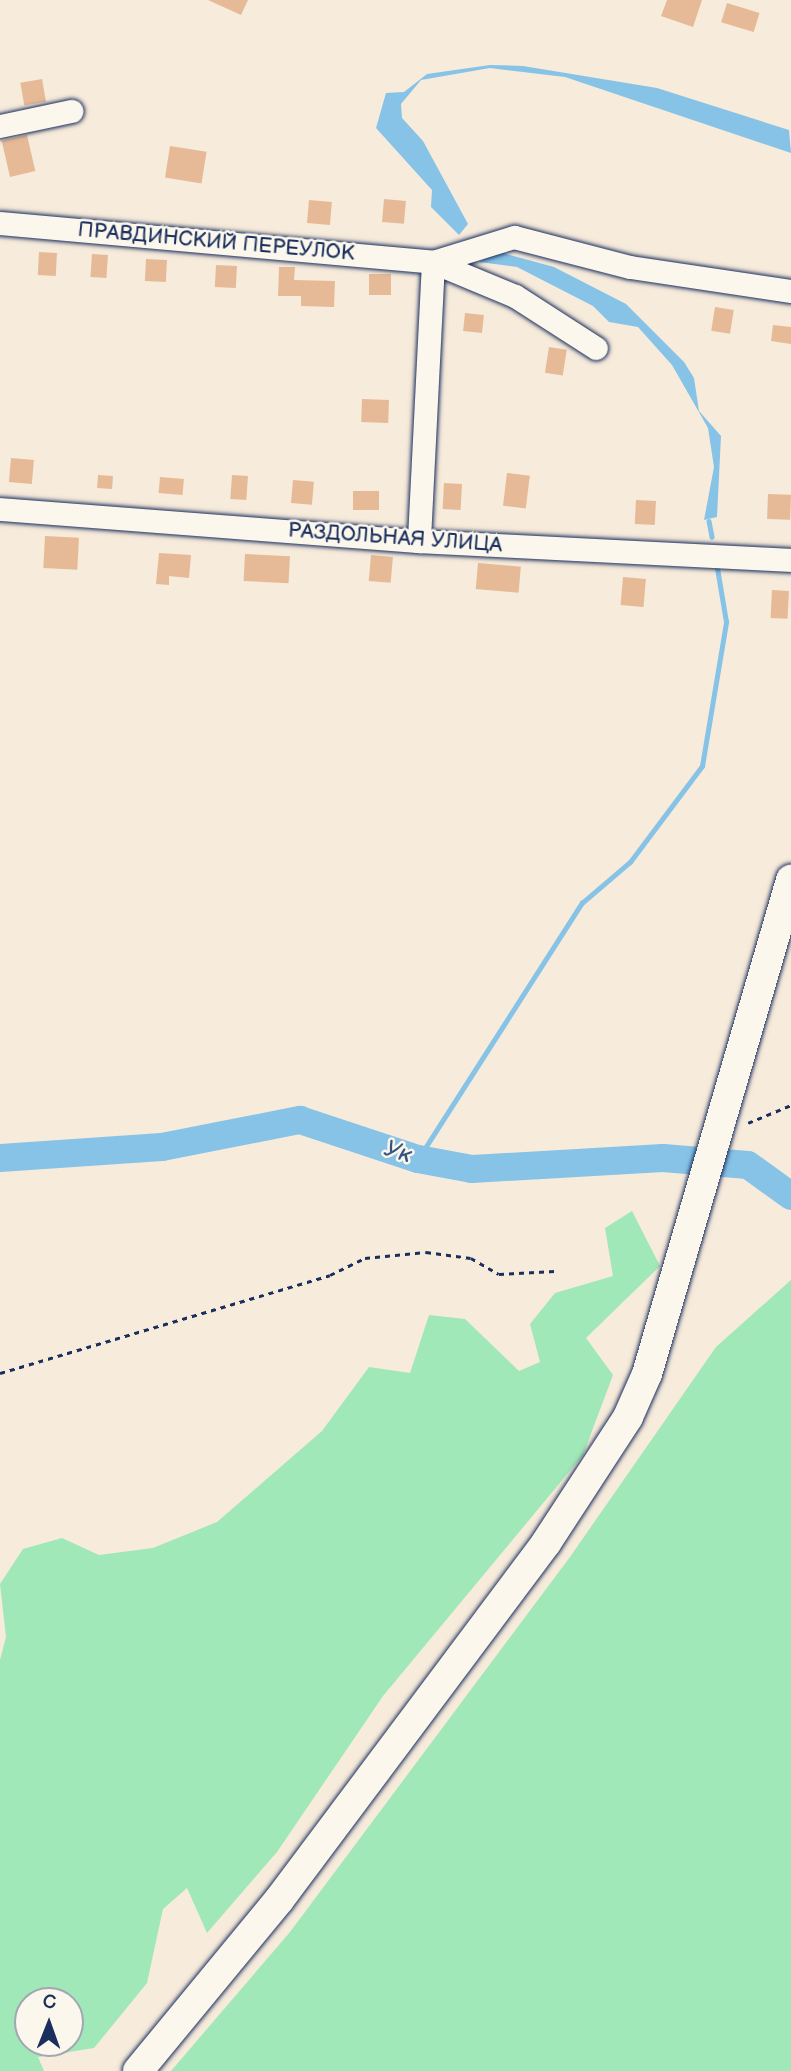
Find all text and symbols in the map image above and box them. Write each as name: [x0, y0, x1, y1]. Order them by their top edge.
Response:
street label: ПРАВДИНСКИЙ ПЕРЕУЛОК: [77, 217, 355, 267]
street label: РАЗДОЛЬНАЯ УЛИЦА: [287, 518, 503, 558]
water label: Ук: [381, 1135, 415, 1169]
north arrow: [14, 1987, 84, 2057]
text: С: [43, 1991, 56, 2014]

